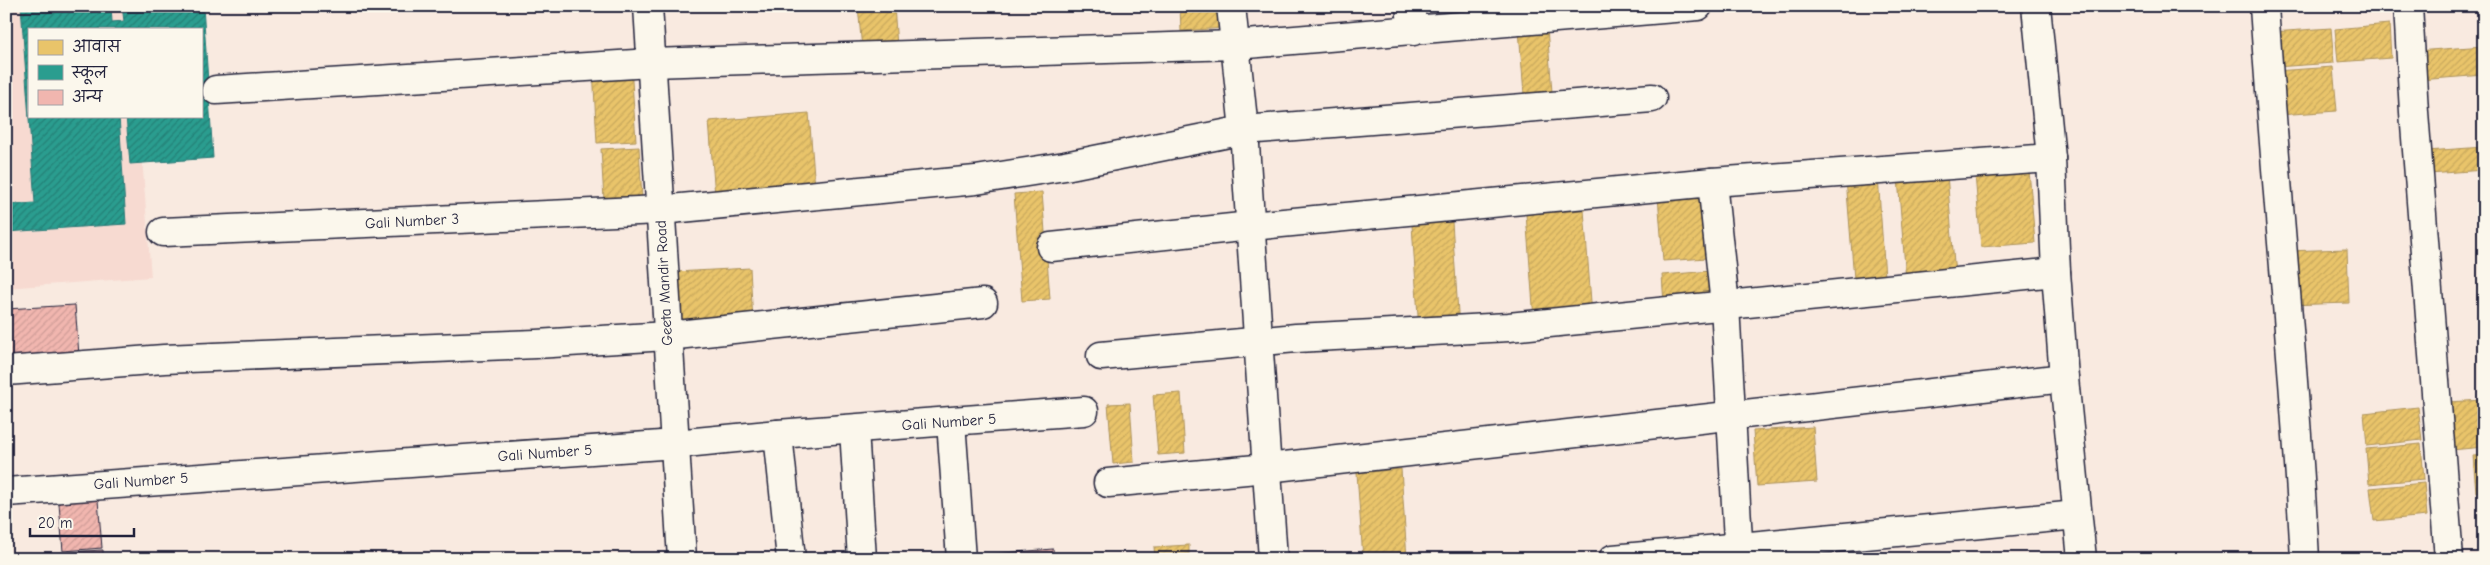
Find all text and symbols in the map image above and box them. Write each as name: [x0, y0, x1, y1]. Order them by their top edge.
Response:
legend: [28, 28, 202, 118]
text: आवास: [72, 38, 121, 56]
text: स्कूल: [71, 64, 108, 85]
text: अन्य: [72, 88, 104, 106]
street label: Gali Number 3: [364, 210, 460, 232]
street label: Geeta Mandir Road: [652, 220, 676, 346]
street label: Gali Number 5: [901, 410, 997, 434]
street label: Gali Number 5: [497, 441, 593, 465]
street label: Gali Number 5: [93, 469, 189, 493]
scale bar: [30, 505, 134, 537]
text: 20 m: [38, 514, 72, 532]

